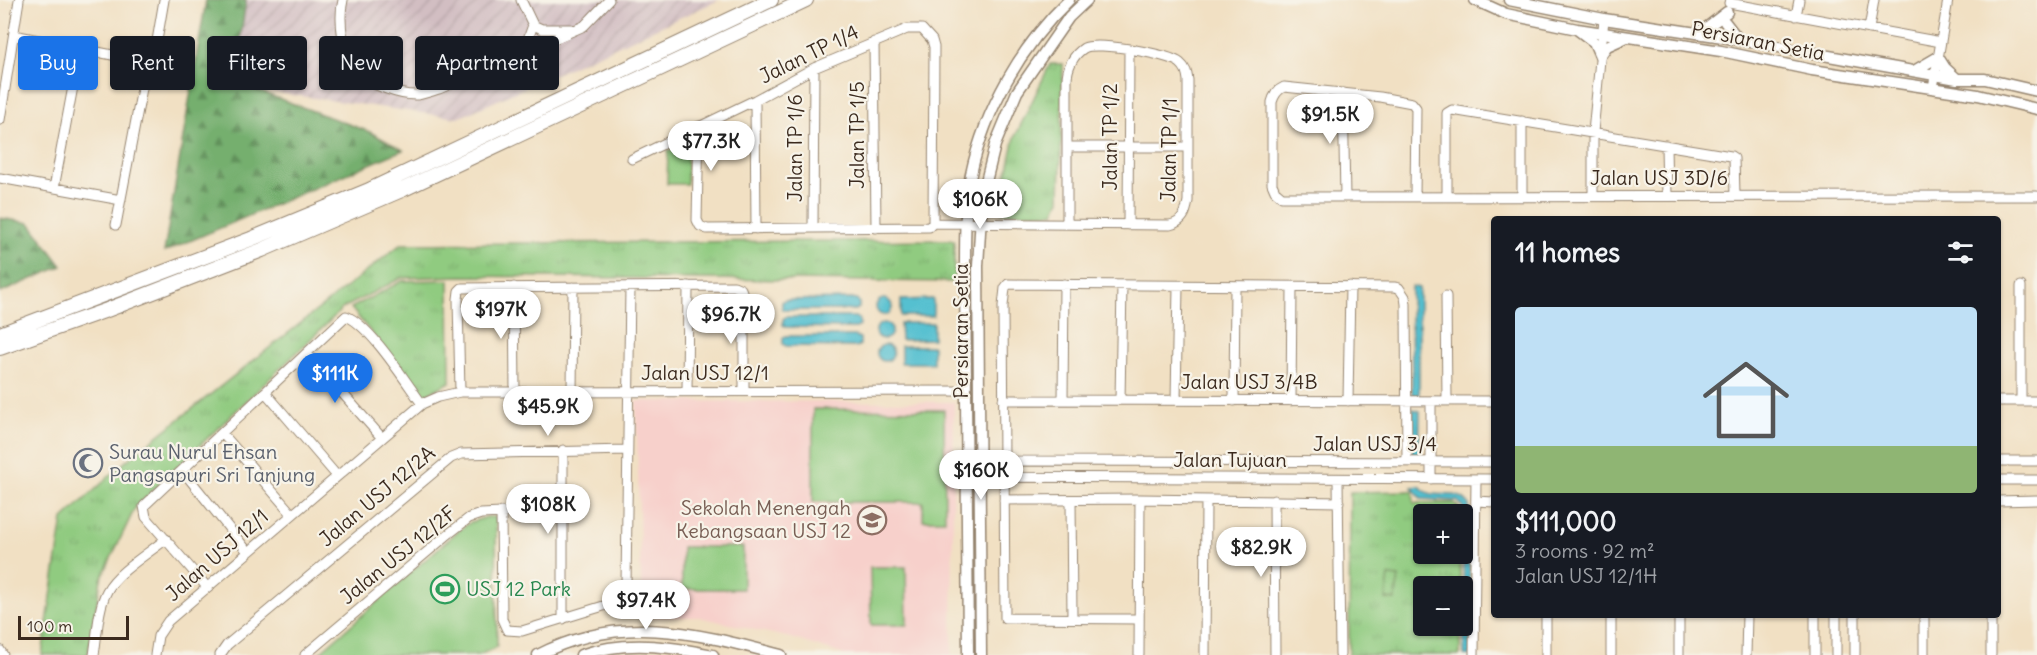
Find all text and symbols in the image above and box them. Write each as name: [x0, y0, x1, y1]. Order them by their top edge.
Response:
street label: Persiaran Setia: [1689, 15, 1827, 66]
street label: Jalan TP 1/4: [755, 19, 863, 88]
chip: Buy: [18, 36, 98, 90]
chip: Rent: [110, 36, 195, 90]
chip: Filters: [207, 36, 307, 90]
chip: New: [319, 36, 403, 90]
chip: Apartment: [415, 36, 559, 90]
street label: Jalan TP 1/5: [844, 81, 869, 189]
street label: Jalan TP 1/2: [1097, 83, 1122, 191]
street label: Jalan TP 1/6: [782, 94, 807, 202]
pin: $91.5K: [1281, 94, 1379, 145]
street label: Jalan TP 1/1: [1155, 98, 1182, 202]
text: $91.5K: [1301, 101, 1359, 126]
pin: $77.3K: [662, 121, 760, 172]
text: $77.3K: [682, 128, 740, 153]
street label: Jalan USJ 3D/6: [1590, 165, 1728, 190]
pin: $106K: [938, 179, 1022, 230]
text: $106K: [952, 186, 1008, 211]
text: 11 homes: [1515, 236, 1620, 269]
icon: filters: [1944, 236, 1977, 269]
street label: Persiaran Setia: [948, 263, 973, 399]
pin: $197K: [459, 289, 543, 340]
pin: $96.7K: [682, 294, 780, 345]
text: $197K: [475, 296, 527, 321]
text: $96.7K: [701, 301, 761, 326]
icon: home: [1692, 346, 1800, 454]
pin: $111K: [293, 353, 377, 404]
text: $111K: [312, 360, 358, 385]
street label: Jalan USJ 12/1: [641, 360, 769, 385]
street label: Jalan USJ 3/4B: [1180, 369, 1318, 394]
pin: $45.9K: [499, 386, 597, 437]
text: $45.9K: [517, 393, 579, 418]
street label: Jalan USJ 3/4: [1313, 431, 1437, 456]
place label: Surau Nurul Ehsan Pangsapuri Sri Tanjung: [109, 439, 315, 487]
street label: Jalan USJ 12/2A: [314, 440, 440, 551]
mosque icon: Surau Nurul Ehsan Pangsapuri Sri Tanjung: [72, 447, 104, 479]
street label: Jalan Tujuan: [1173, 447, 1287, 472]
pin: $160K: [939, 450, 1023, 501]
text: $160K: [953, 457, 1009, 482]
pin: $108K: [506, 484, 590, 535]
text: $108K: [520, 491, 576, 516]
place label: Sekolah Menengah Kebangsaan USJ 12: [676, 495, 851, 543]
street label: Jalan USJ 12/2F: [335, 500, 461, 609]
street label: Jalan USJ 12/1: [160, 503, 273, 606]
school or university icon: Sekolah Menengah Kebangsaan USJ 12: [856, 504, 888, 536]
map controls: [1413, 504, 1473, 636]
button: +: [1413, 504, 1473, 564]
text: $111,000: [1515, 505, 1617, 538]
pin: $82.9K: [1212, 527, 1310, 578]
text: $82.9K: [1230, 534, 1292, 559]
text: 3 rooms · 92 m²: [1515, 538, 1654, 563]
text: Jalan USJ 12/1H: [1515, 563, 1657, 588]
sports icon: USJ 12 Park: [429, 573, 461, 605]
place label: USJ 12 Park: [466, 576, 571, 601]
button: −: [1413, 576, 1473, 636]
pin: $97.4K: [597, 580, 695, 631]
text: $97.4K: [616, 587, 676, 612]
scale bar: [18, 613, 129, 640]
text: 100 m: [27, 616, 72, 636]

